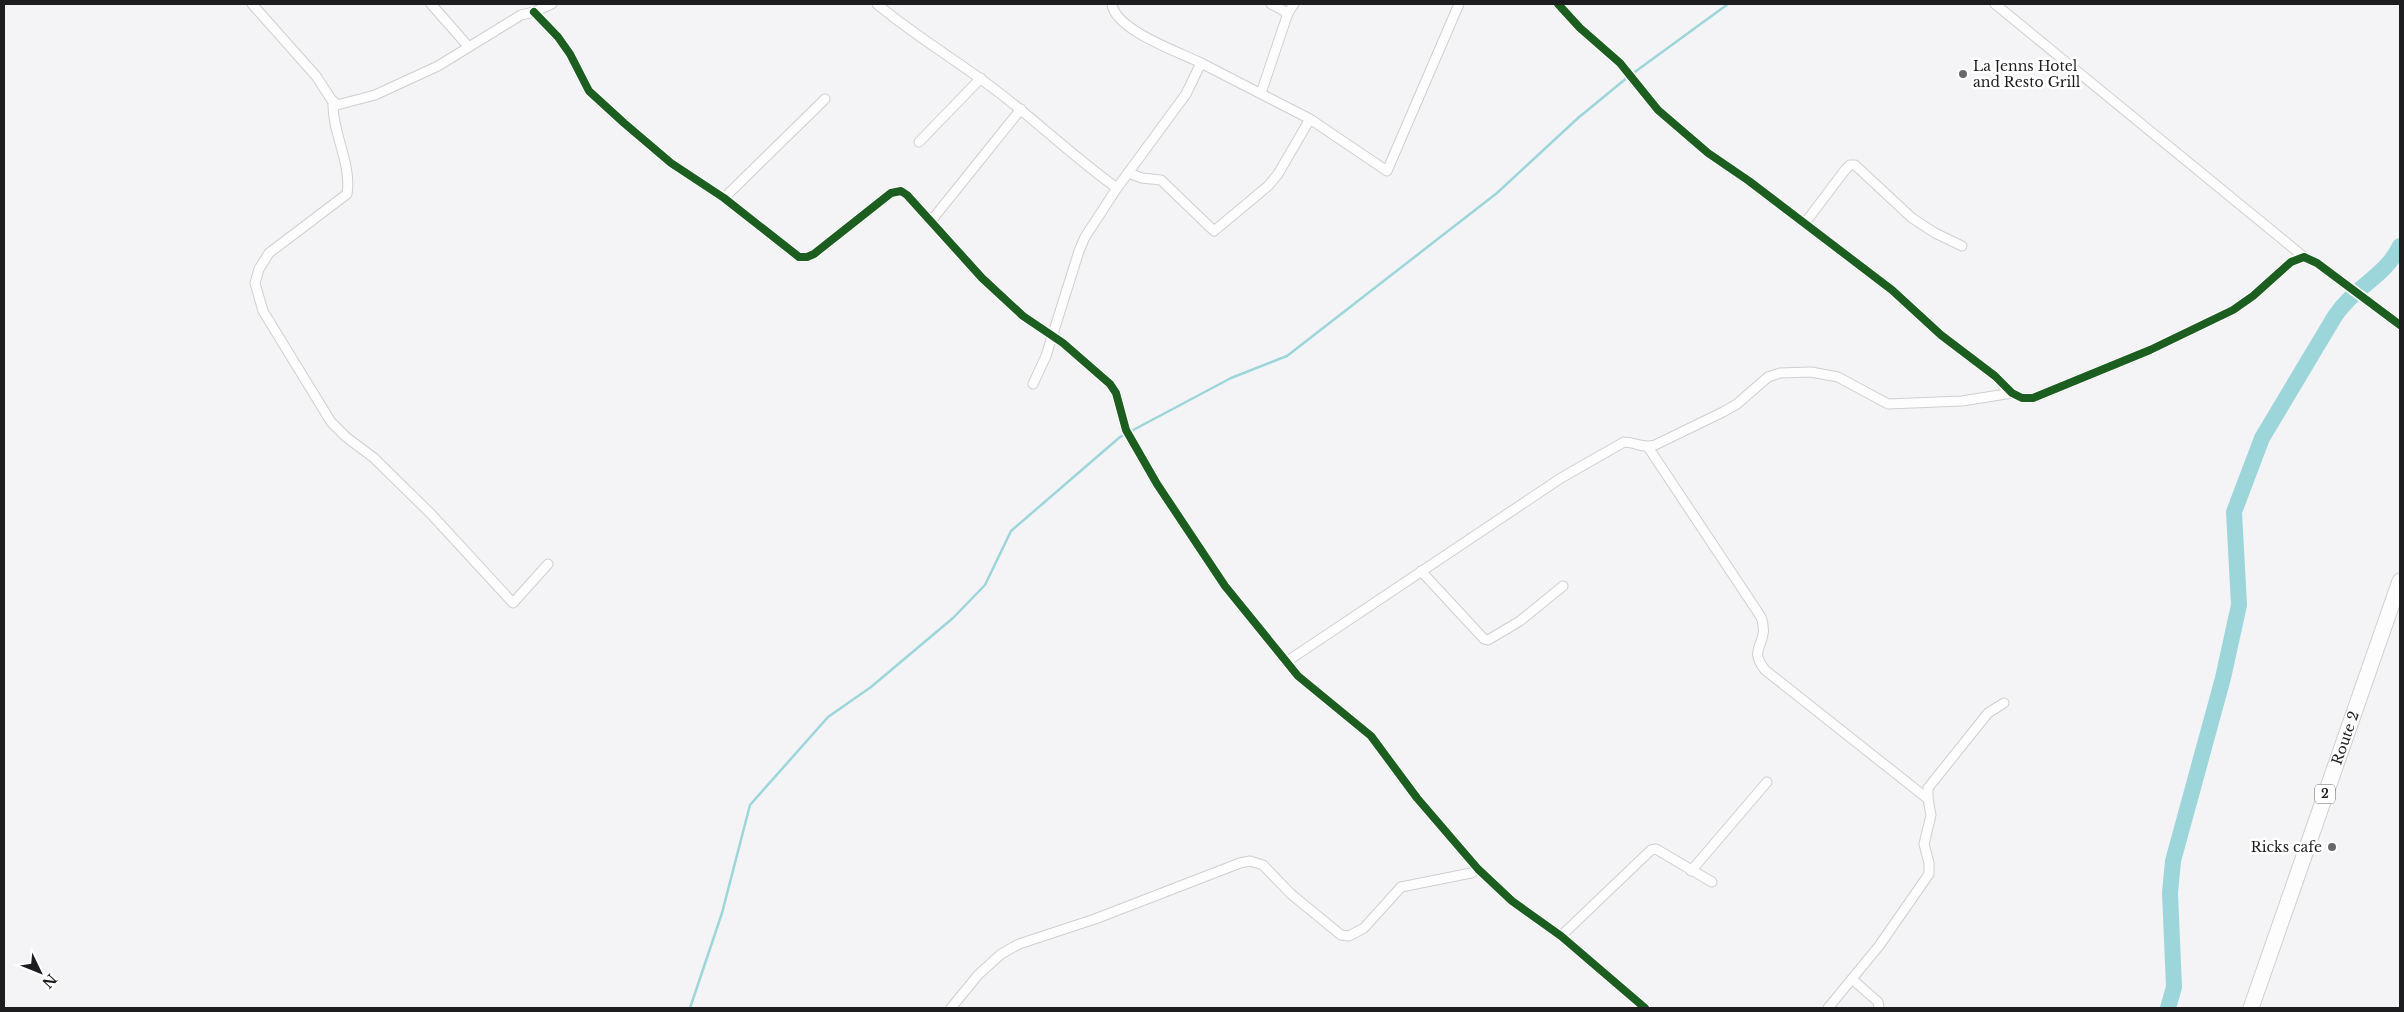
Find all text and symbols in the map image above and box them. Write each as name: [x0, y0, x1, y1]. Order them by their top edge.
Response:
place label: La Jenns Hotel and Resto Grill: [1973, 57, 2081, 91]
marker: La Jenns Hotel and Resto Grill: [1957, 68, 1969, 80]
street label: Route 2: [2328, 709, 2363, 767]
road number: 2: [2315, 784, 2335, 804]
place label: Ricks cafe: [2251, 838, 2322, 856]
marker: Ricks cafe: [2326, 841, 2338, 853]
north arrow: [15, 947, 65, 997]
text: N: [38, 970, 61, 992]

